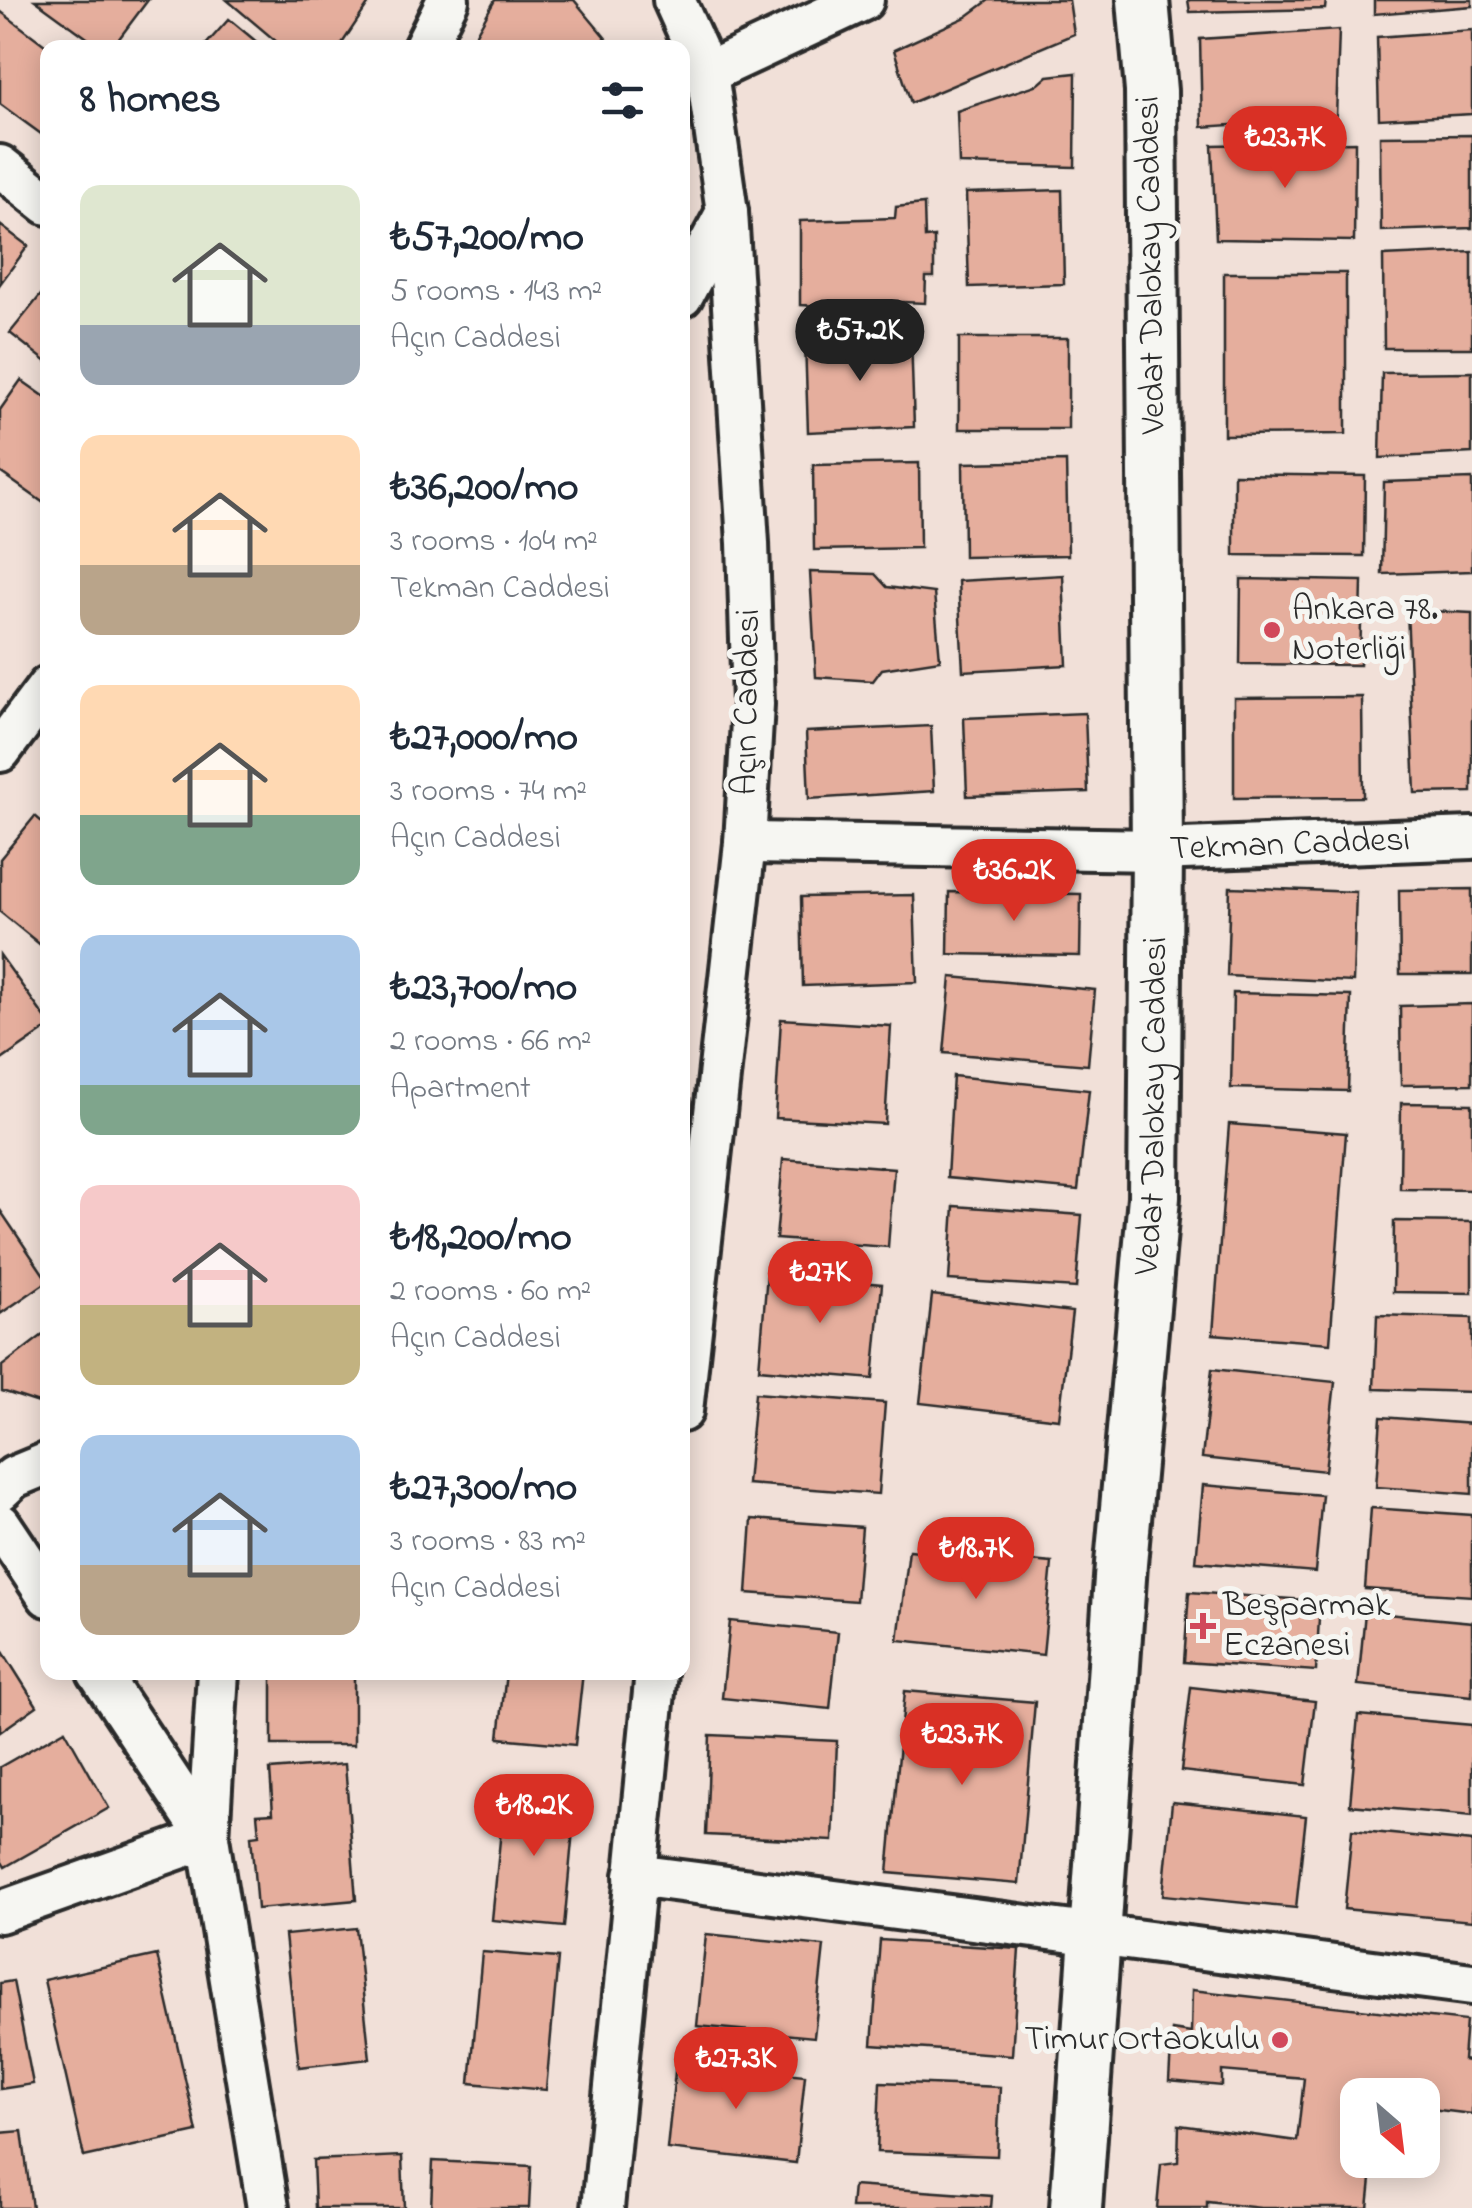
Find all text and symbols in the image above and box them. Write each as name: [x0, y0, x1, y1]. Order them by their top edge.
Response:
text: 8 homes: [80, 70, 221, 131]
icon: filters: [595, 73, 650, 128]
street label: Vedat Dalokay Caddesi: [1124, 95, 1180, 436]
pin: ₺23.7K: [1204, 106, 1366, 191]
text: ₺23.7K: [1245, 115, 1325, 162]
text: ₺57,200/mo: [390, 208, 584, 269]
icon: home: [160, 225, 280, 345]
text: 5 rooms · 143 m²: [390, 269, 602, 316]
pin: ₺57.2K: [779, 299, 941, 384]
text: ₺57.2K: [817, 308, 903, 355]
text: Açın Caddesi: [390, 316, 561, 363]
text: ₺36,200/mo: [390, 458, 579, 519]
icon: home: [160, 475, 280, 595]
text: 3 rooms · 104 m²: [390, 519, 598, 566]
text: Tekman Caddesi: [390, 566, 610, 613]
place label: Ankara 78. Noterliği: [1292, 585, 1438, 676]
street label: Açın Caddesi: [721, 608, 775, 796]
marker: Ankara 78. Noterliği: [1261, 619, 1283, 641]
text: ₺27,000/mo: [390, 708, 578, 769]
icon: home: [160, 725, 280, 845]
text: 3 rooms · 74 m²: [390, 769, 587, 816]
street label: Tekman Caddesi: [1169, 815, 1411, 875]
text: Açın Caddesi: [390, 816, 561, 863]
pin: ₺36.2K: [933, 839, 1095, 924]
text: ₺36.2K: [973, 848, 1055, 895]
street label: Vedat Dalokay Caddesi: [1121, 936, 1182, 1278]
text: ₺23,700/mo: [390, 958, 577, 1019]
icon: home: [160, 975, 280, 1095]
text: 2 rooms · 66 m²: [390, 1019, 592, 1066]
text: Apartment: [390, 1066, 531, 1113]
text: ₺18,200/mo: [390, 1208, 572, 1269]
icon: home: [160, 1225, 280, 1345]
pin: ₺27K: [761, 1241, 879, 1326]
text: ₺27K: [790, 1250, 850, 1297]
text: 2 rooms · 60 m²: [390, 1269, 591, 1316]
text: Açın Caddesi: [390, 1316, 561, 1363]
text: ₺27,300/mo: [390, 1458, 577, 1519]
icon: home: [160, 1475, 280, 1595]
pin: ₺18.7K: [895, 1517, 1057, 1602]
text: 3 rooms · 83 m²: [390, 1519, 586, 1566]
text: ₺18.7K: [939, 1526, 1013, 1573]
text: Açın Caddesi: [390, 1566, 561, 1613]
place label: Beşparmak Eczanesi: [1222, 1581, 1391, 1672]
marker: Beşparmak Eczanesi: [1192, 1615, 1214, 1637]
pin: ₺23.7K: [881, 1703, 1043, 1788]
text: ₺23.7K: [922, 1712, 1002, 1759]
pin: ₺18.2K: [453, 1774, 615, 1859]
text: ₺18.2K: [496, 1783, 572, 1830]
place label: Timur Ortaokulu: [1024, 2015, 1260, 2066]
pin: ₺27.3K: [655, 2027, 817, 2112]
marker: Timur Ortaokulu: [1269, 2029, 1291, 2051]
text: ₺27.3K: [696, 2036, 776, 2083]
north arrow: [1340, 2078, 1440, 2178]
map controls: [1340, 2078, 1440, 2178]

